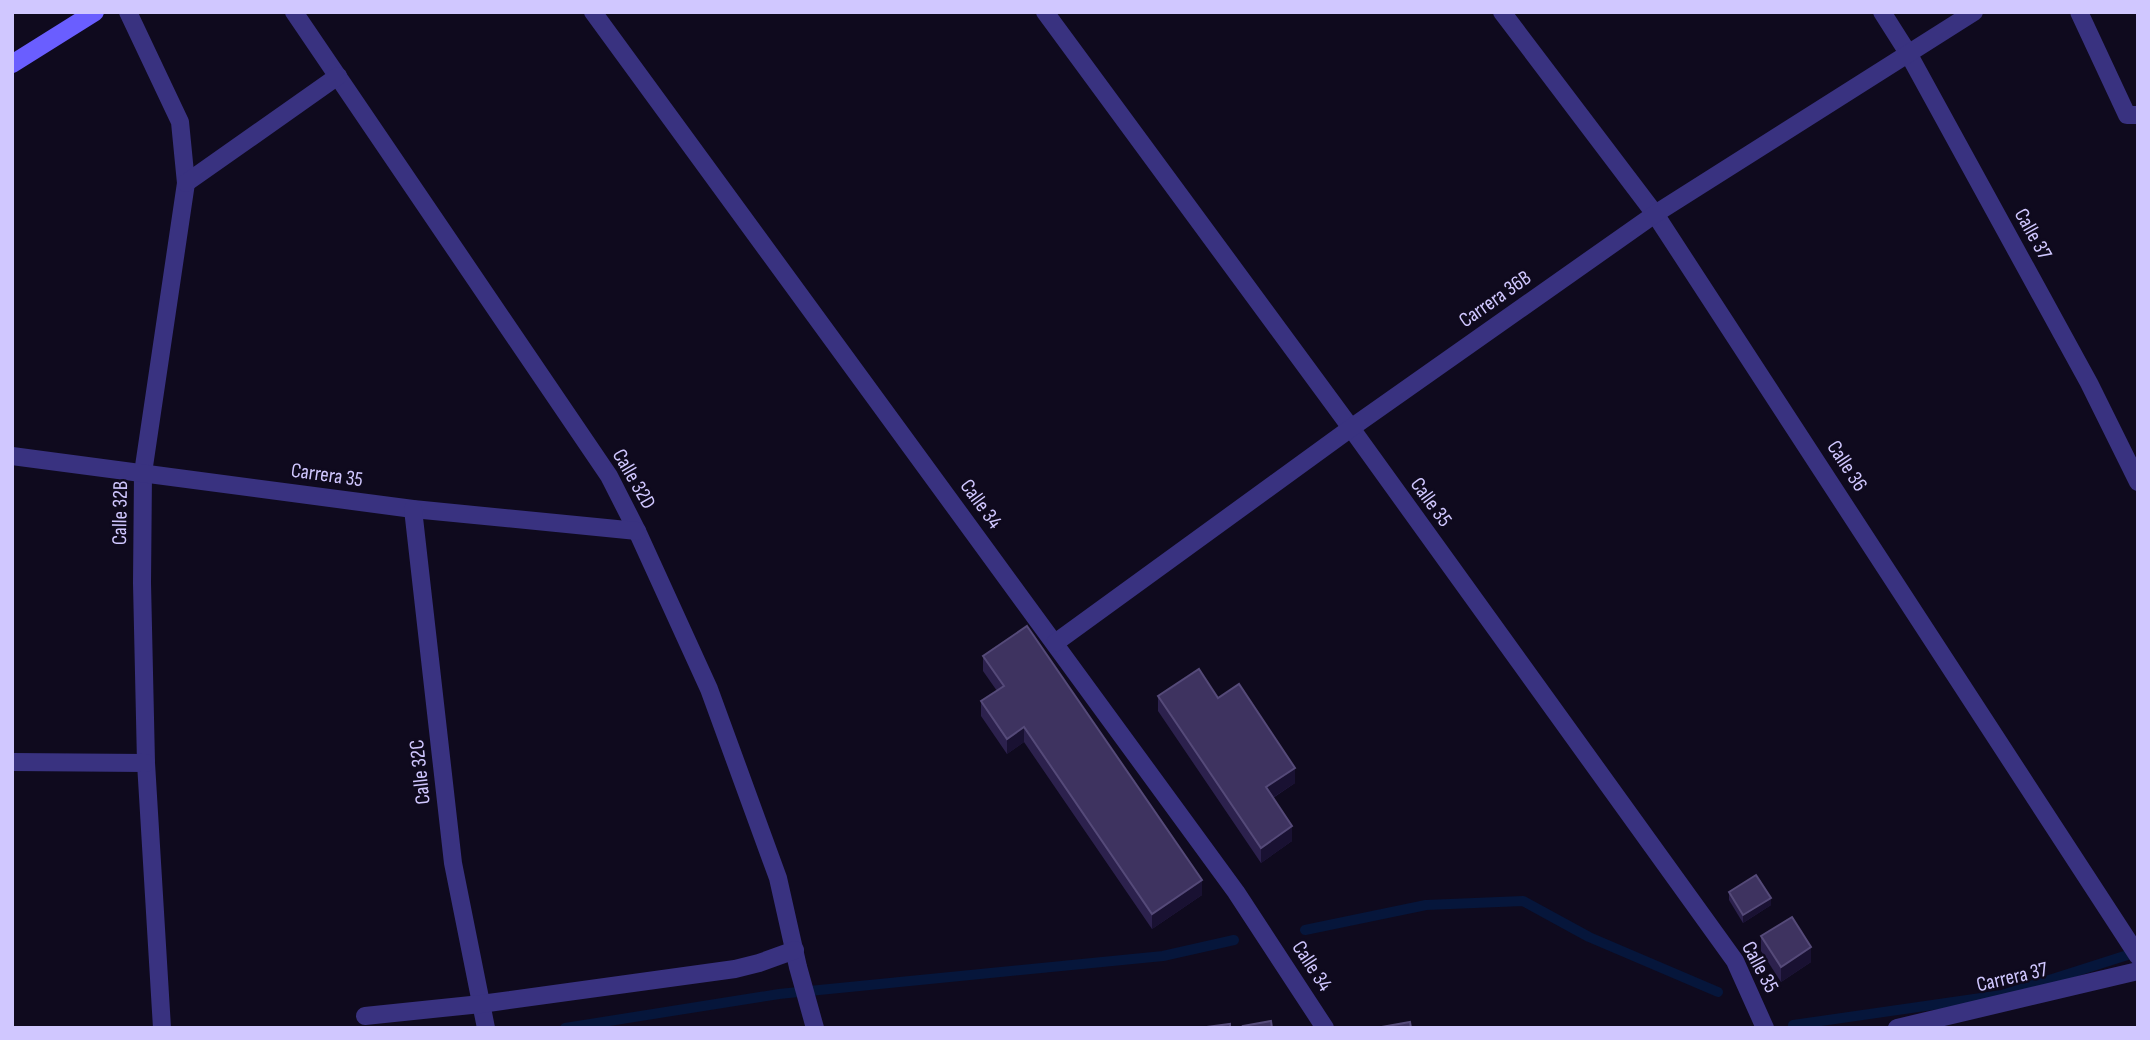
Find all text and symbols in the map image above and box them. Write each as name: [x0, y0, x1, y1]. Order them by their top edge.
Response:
street label: Calle 37: [2009, 204, 2057, 265]
street label: Carrera 36B: [1454, 265, 1536, 333]
street label: Calle 36: [1821, 436, 1873, 496]
street label: Calle 32D: [607, 444, 661, 514]
street label: Carrera 35: [289, 458, 365, 492]
street label: Calle 35: [1405, 473, 1457, 531]
street label: Calle 34: [955, 474, 1007, 534]
street label: Calle 32B: [107, 481, 133, 545]
street label: Calle 32C: [404, 738, 436, 806]
street label: Calle 34: [1287, 936, 1338, 996]
street label: Calle 35: [1736, 937, 1784, 997]
street label: Carrera 37: [1974, 957, 2051, 997]

